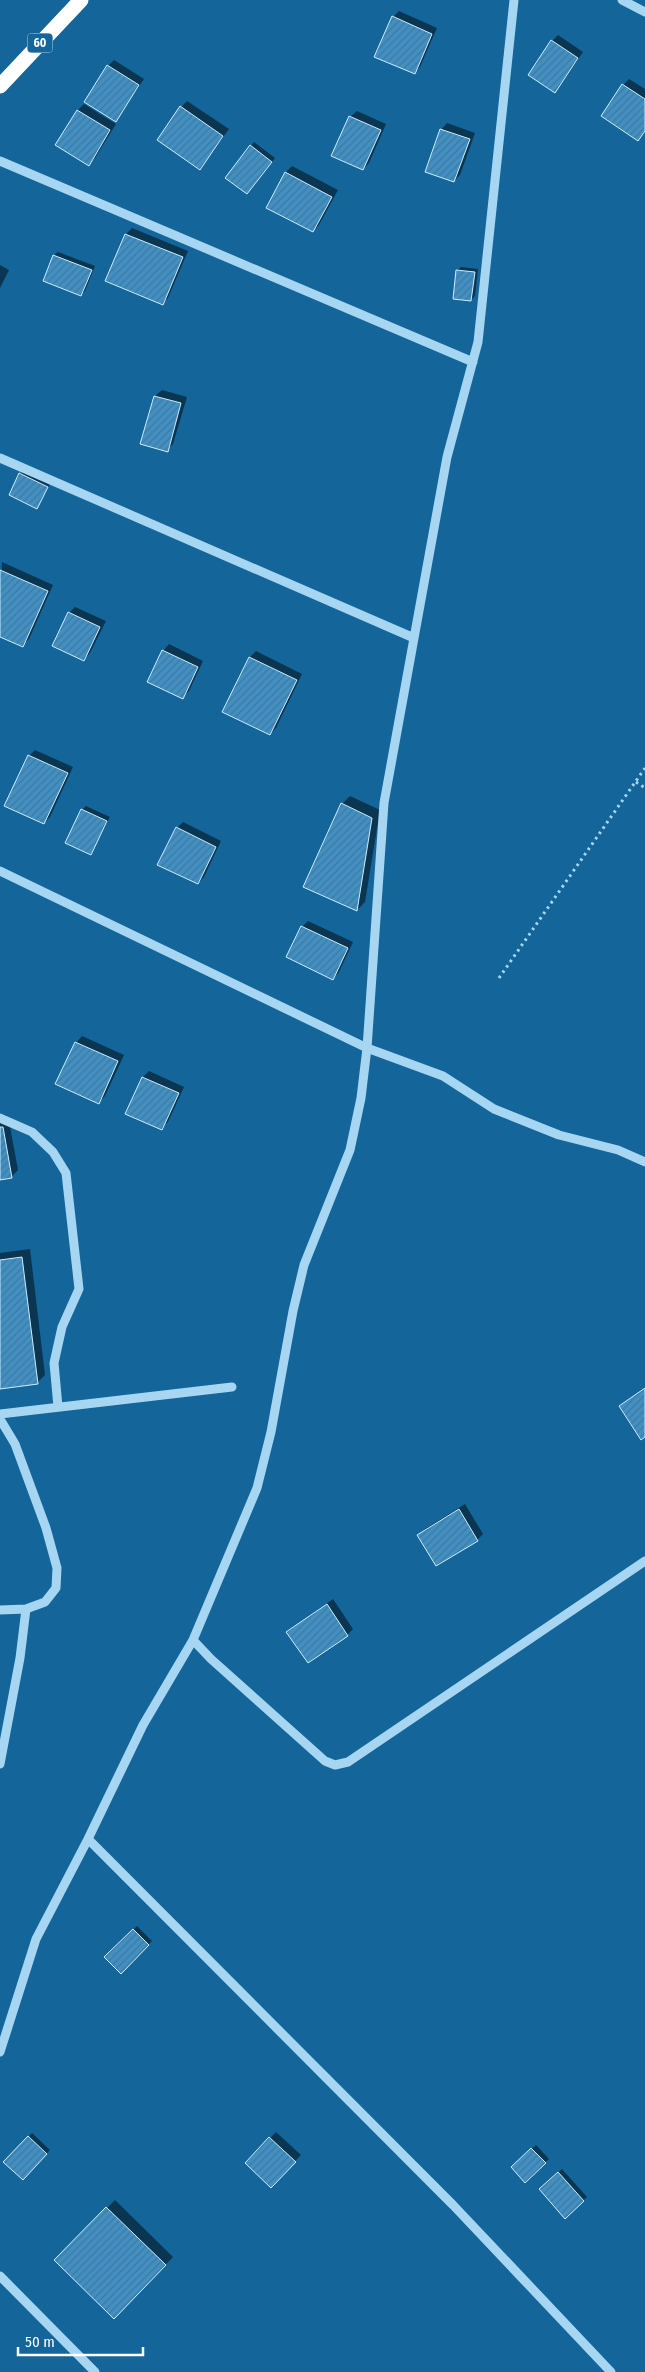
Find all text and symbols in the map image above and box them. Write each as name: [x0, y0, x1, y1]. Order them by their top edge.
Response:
road number: 60: [28, 34, 52, 52]
scale bar: [18, 2324, 142, 2356]
text: 50 m: [25, 2333, 55, 2351]

